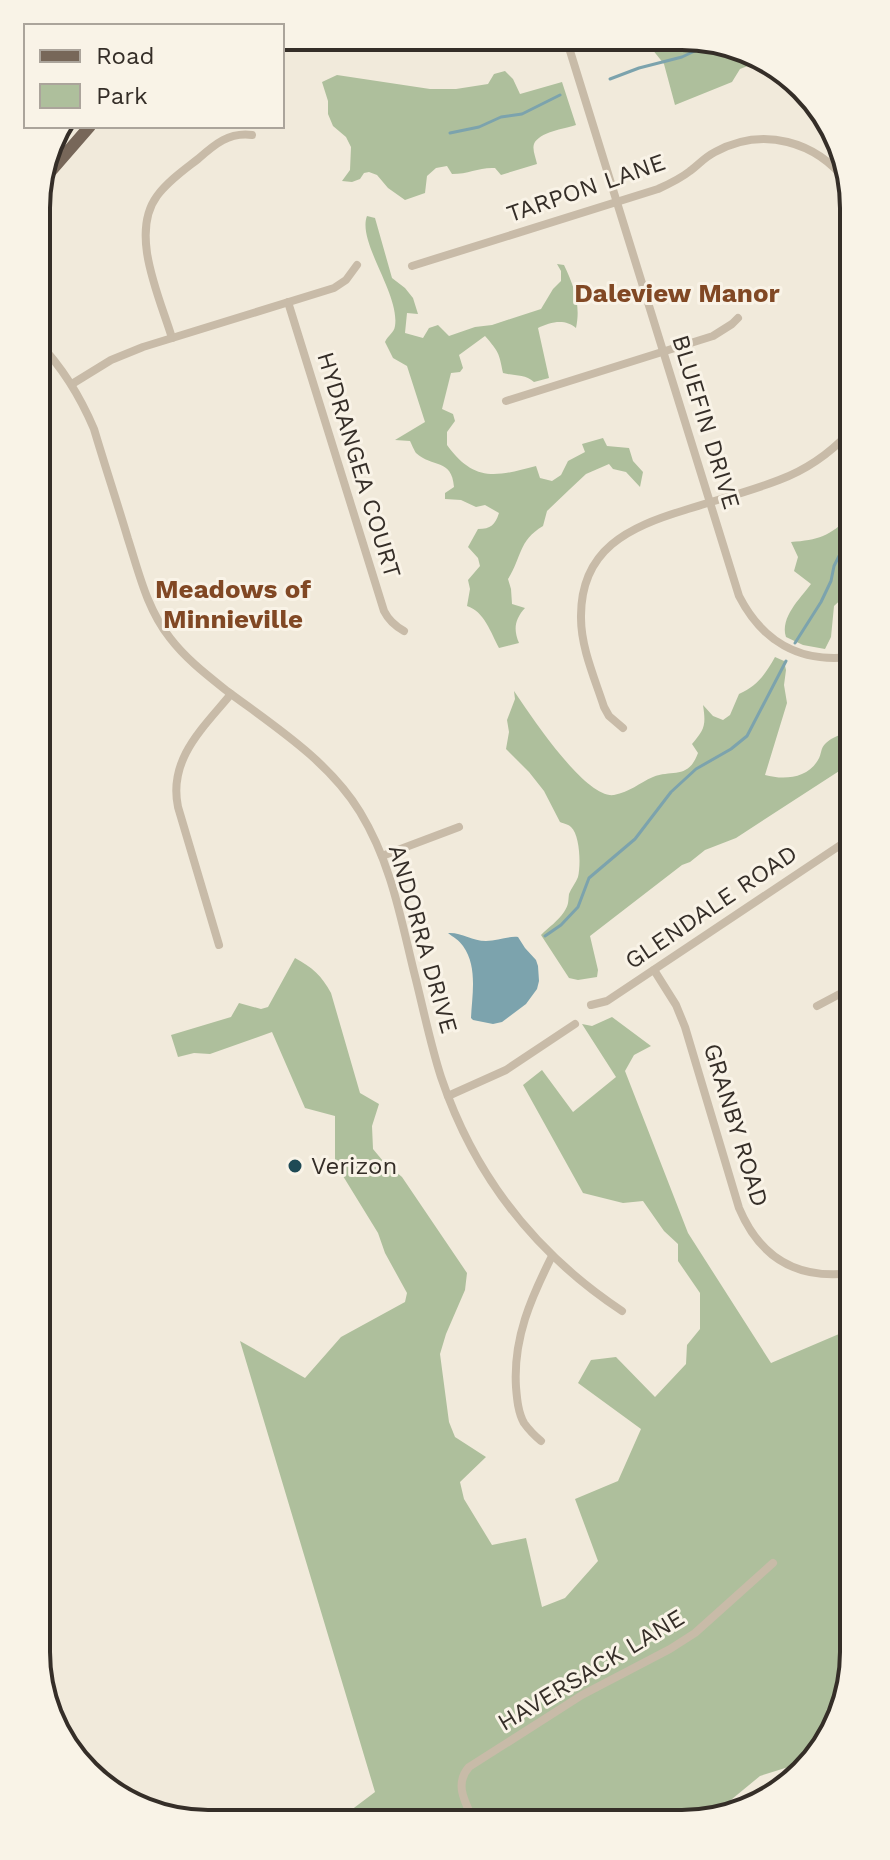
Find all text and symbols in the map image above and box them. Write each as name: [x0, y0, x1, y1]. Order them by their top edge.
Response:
legend: [24, 24, 284, 128]
text: Road: [96, 42, 155, 70]
text: Park: [96, 82, 148, 110]
street label: TARPON LANE: [503, 148, 669, 228]
district label: Daleview Manor: [574, 278, 780, 308]
street label: BLUEFIN DRIVE: [666, 331, 746, 513]
street label: HYDRANGEA COURT: [311, 349, 407, 581]
district label: Meadows of Minnieville: [155, 574, 311, 634]
street label: GLENDALE ROAD: [620, 839, 802, 975]
street label: ANDORRA DRIVE: [383, 841, 463, 1037]
street label: GRANBY ROAD: [698, 1040, 774, 1210]
place label: Verizon: [311, 1152, 397, 1180]
marker: Verizon: [286, 1157, 304, 1175]
street label: HAVERSACK LANE: [493, 1603, 689, 1737]

